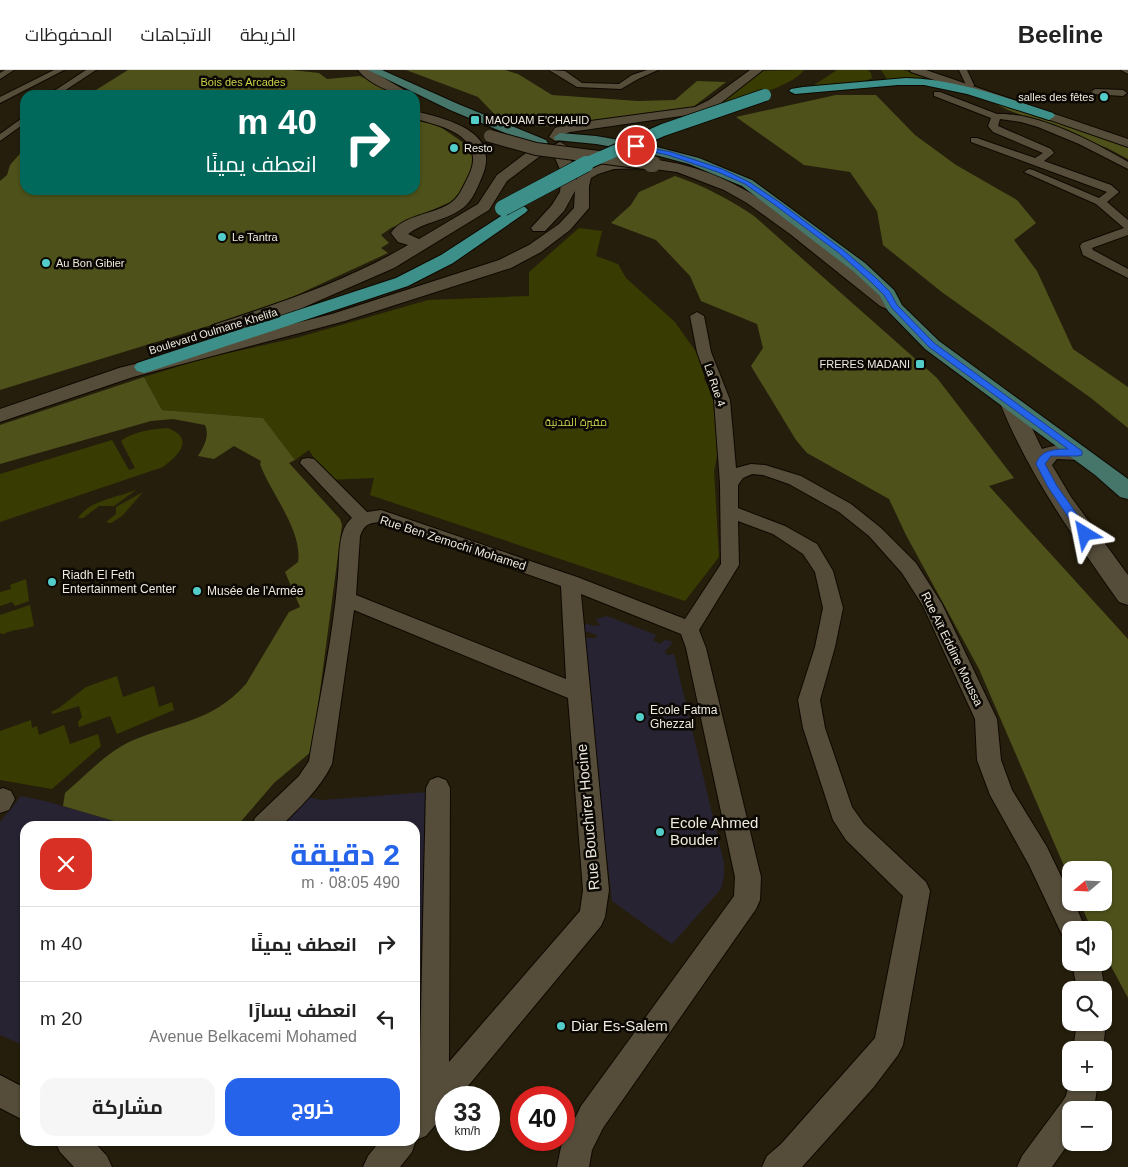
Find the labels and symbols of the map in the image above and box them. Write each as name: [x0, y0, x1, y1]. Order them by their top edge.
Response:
park label: Bois des Arcades: [201, 76, 286, 88]
place label: salles des fêtes: [1018, 91, 1094, 103]
marker: salles des fêtes: [1098, 91, 1110, 103]
marker: MAQUAM E'CHAHID: [469, 114, 481, 126]
place label: MAQUAM E'CHAHID: [485, 114, 589, 126]
pin: [615, 125, 657, 167]
marker: Resto: [448, 142, 460, 154]
place label: Resto: [464, 142, 493, 154]
marker: Le Tantra: [216, 231, 228, 243]
place label: Le Tantra: [232, 231, 279, 243]
marker: Au Bon Gibier: [40, 257, 52, 269]
place label: Au Bon Gibier: [56, 257, 125, 269]
street label: Boulevard Oulmane Khelifa: [147, 305, 280, 356]
place label: FRERES MADANI: [820, 358, 910, 370]
marker: FRERES MADANI: [914, 358, 926, 370]
street label: La Rue 4: [702, 362, 728, 408]
park label: مقبرة المدنية: [545, 416, 607, 429]
position arrow: [1058, 507, 1110, 559]
street label: Rue Ben Zemochi Mohamed: [378, 513, 528, 573]
place label: Riadh El Feth Entertainment Center: [62, 568, 176, 596]
marker: Riadh El Feth Entertainment Center: [46, 576, 58, 588]
place label: Musée de l'Armée: [207, 584, 304, 598]
marker: Musée de l'Armée: [191, 585, 203, 597]
street label: Rue Aït Eddine Moussa: [918, 590, 986, 709]
place label: Ecole Fatma Ghezzal: [650, 703, 718, 731]
marker: Ecole Fatma Ghezzal: [634, 711, 646, 723]
street label: Rue Bouchirer Hocine: [573, 743, 602, 891]
place label: Ecole Ahmed Bouder: [670, 814, 758, 848]
marker: Ecole Ahmed Bouder: [654, 826, 666, 838]
north arrow: [1062, 861, 1112, 911]
place label: Diar Es-Salem: [571, 1017, 668, 1034]
marker: Diar Es-Salem: [555, 1020, 567, 1032]
speed limit sign: 40: [510, 1086, 575, 1151]

